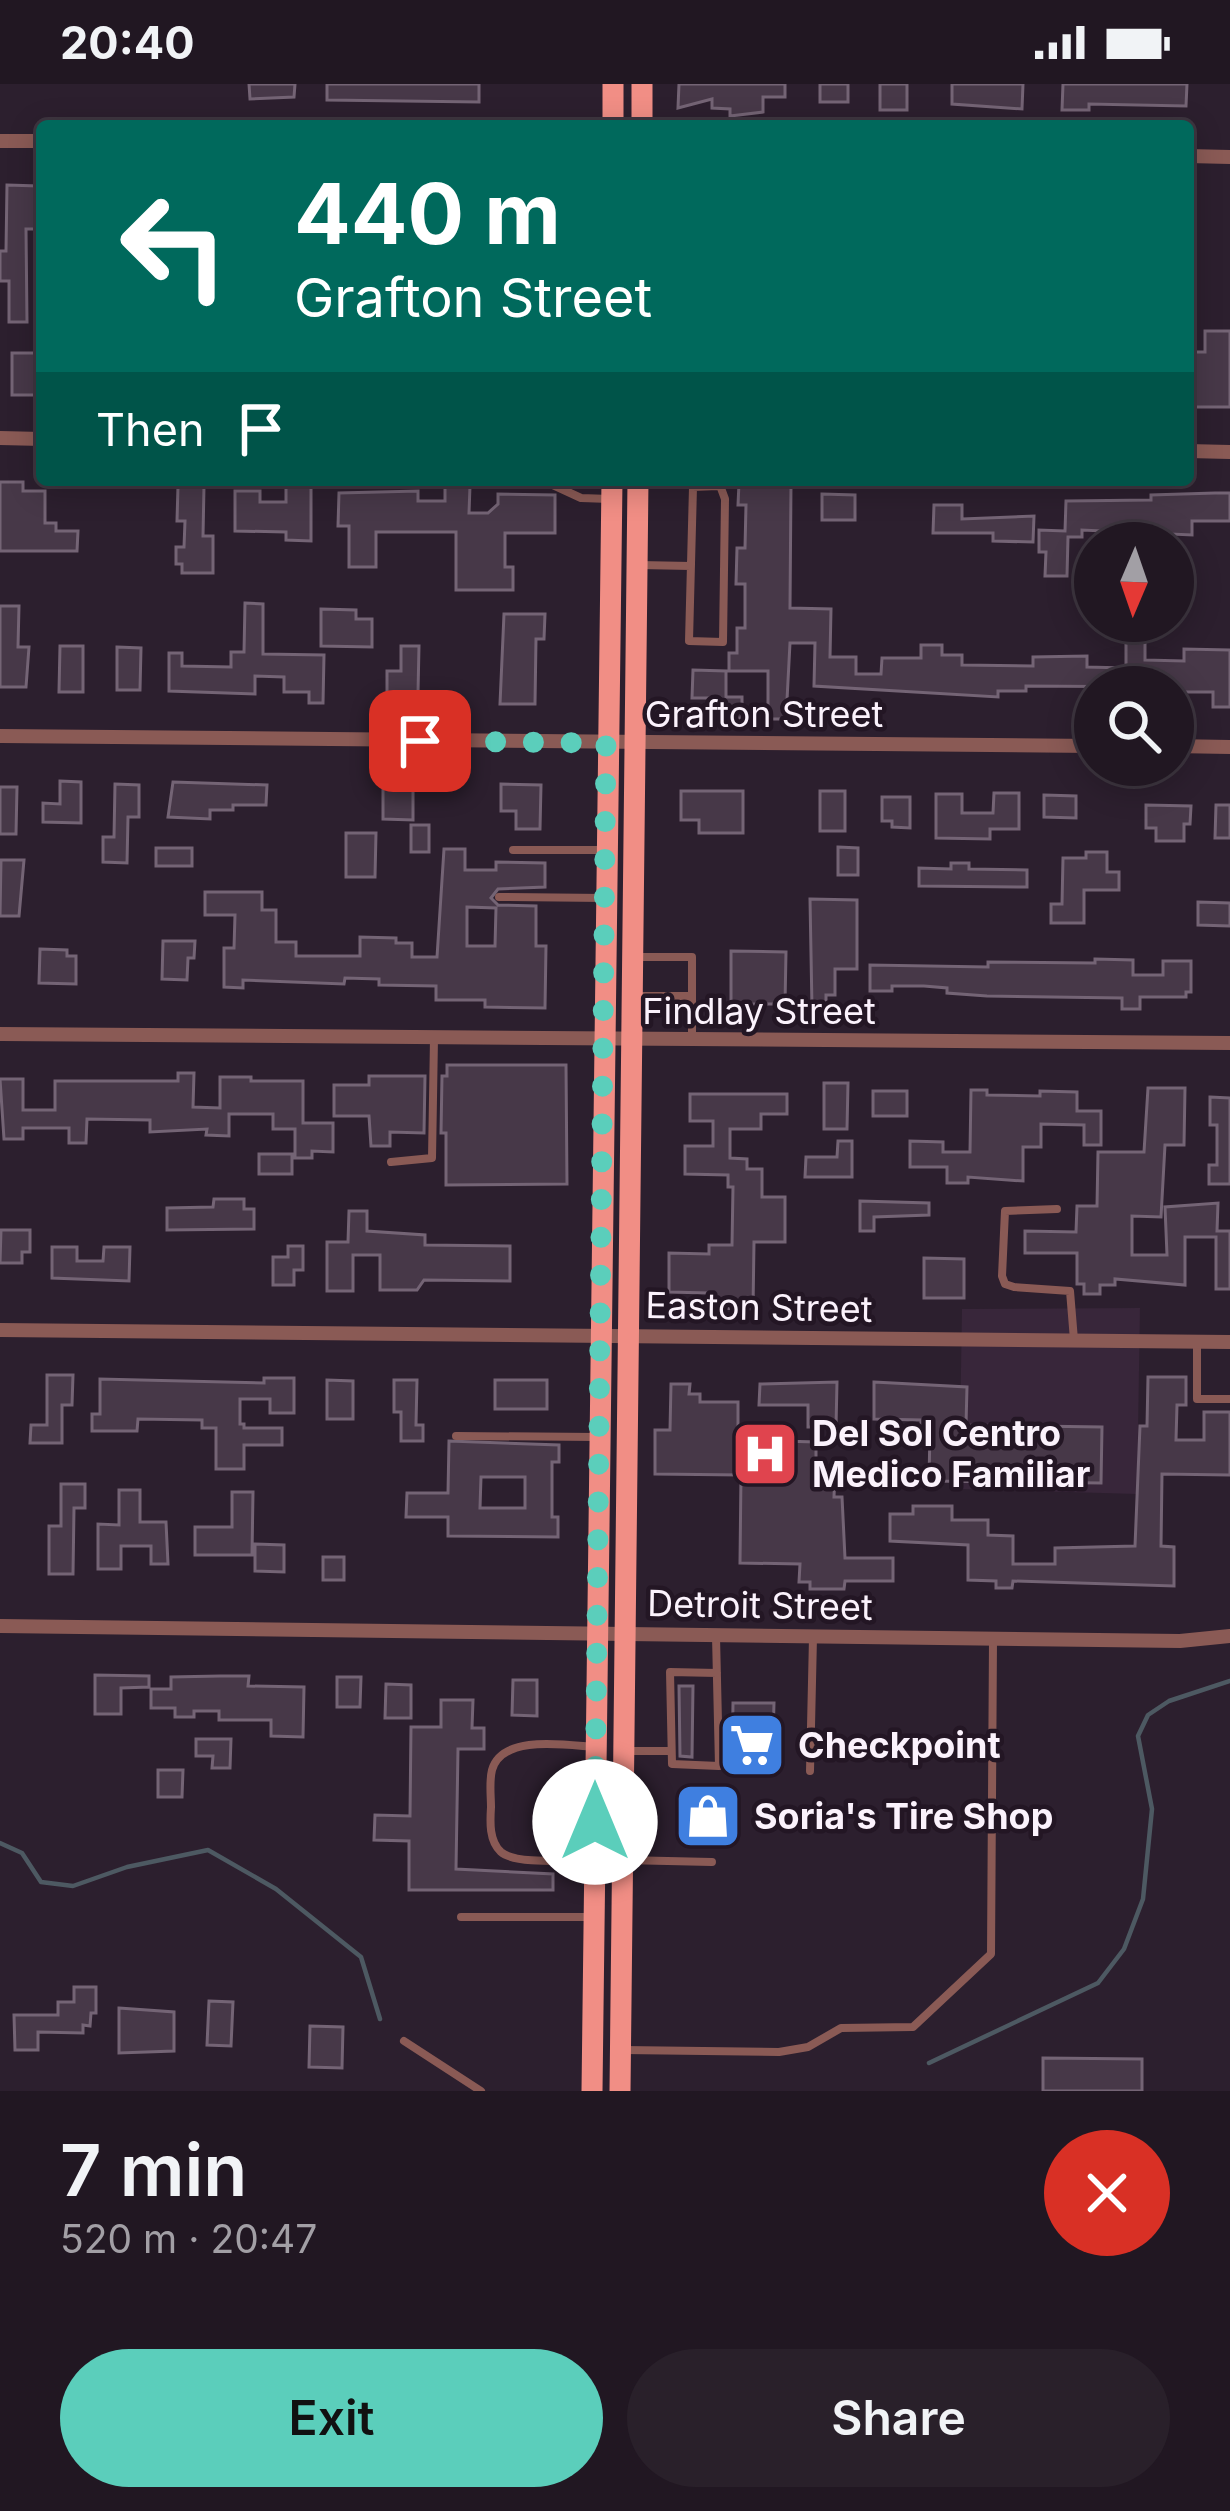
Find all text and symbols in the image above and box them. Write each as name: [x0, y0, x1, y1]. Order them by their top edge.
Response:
text: 20:40: [60, 15, 195, 70]
text: 440 m: [294, 163, 561, 264]
icon: left: [96, 168, 252, 324]
text: Grafton Street: [294, 265, 652, 330]
icon: arrive: [228, 396, 294, 462]
text: Then: [96, 402, 204, 457]
north arrow: [1074, 522, 1194, 642]
map controls: [1074, 522, 1194, 786]
button: search: [1074, 666, 1194, 786]
pin: [369, 690, 471, 792]
street label: Grafton Street: [645, 692, 884, 736]
icon: arrive: [387, 708, 453, 774]
street label: Findlay Street: [642, 989, 876, 1033]
street label: Easton Street: [645, 1283, 873, 1331]
place label: Del Sol Centro Medico Familiar: [812, 1411, 1090, 1496]
hospital icon: Del Sol Centro Medico Familiar: [730, 1419, 800, 1489]
street label: Detroit Street: [647, 1581, 873, 1629]
supermarket icon: Checkpoint: [717, 1710, 787, 1780]
place label: Checkpoint: [798, 1723, 1001, 1767]
position arrow: [532, 1759, 658, 1885]
shop icon: Soria's Tire Shop: [673, 1781, 743, 1851]
place label: Soria's Tire Shop: [754, 1794, 1053, 1838]
text: 7 min: [60, 2126, 247, 2213]
button: close: [1044, 2130, 1170, 2256]
text: 520 m · 20:47: [60, 2215, 317, 2262]
button: Exit: [60, 2349, 603, 2487]
button: Share: [627, 2349, 1170, 2487]

